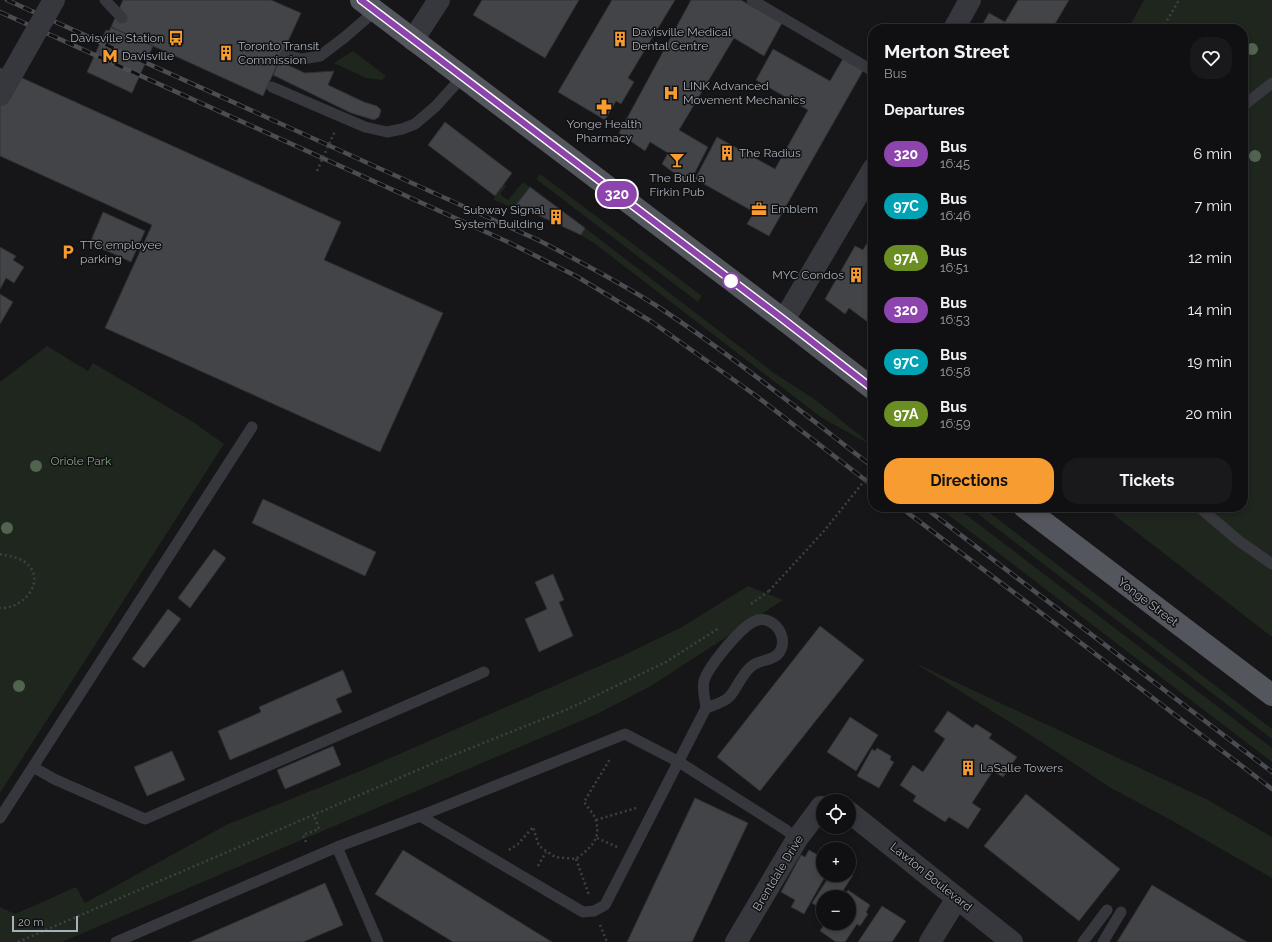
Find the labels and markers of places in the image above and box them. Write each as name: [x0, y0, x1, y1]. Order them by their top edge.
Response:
place label: Davisville Medical Dental Centre: [632, 25, 732, 53]
bus stop icon: Davisville Station: [167, 29, 185, 47]
building icon: Davisville Medical Dental Centre: [611, 30, 629, 48]
place label: Davisville Station: [70, 31, 164, 45]
place label: Toronto Transit Commission: [238, 39, 319, 67]
building icon: Toronto Transit Commission: [217, 44, 235, 62]
metro station icon: Davisville: [101, 47, 119, 65]
place label: Davisville: [122, 49, 174, 63]
place label: LINK Advanced Movement Mechanics: [683, 79, 805, 107]
hospital icon: LINK Advanced Movement Mechanics: [662, 84, 680, 102]
pharmacy icon: Yonge Health Pharmacy: [595, 98, 613, 116]
place label: Yonge Health Pharmacy: [567, 117, 642, 145]
building icon: The Radius: [718, 144, 736, 162]
place label: The Radius: [739, 146, 801, 160]
bar icon: The Bull a Firkin Pub: [668, 151, 686, 169]
place label: The Bull a Firkin Pub: [649, 171, 705, 199]
office icon: Emblem: [750, 200, 768, 218]
place label: Emblem: [771, 202, 818, 216]
place label: Subway Signal System Building: [454, 203, 545, 231]
building icon: Subway Signal System Building: [547, 208, 565, 226]
place label: TTC employee parking: [80, 238, 162, 266]
parking icon: TTC employee parking: [59, 243, 77, 261]
building icon: MYC Condos: [847, 266, 865, 284]
place label: MYC Condos: [772, 268, 844, 282]
unlabelled marker: [722, 272, 740, 290]
building icon: LaSalle Towers: [959, 759, 977, 777]
place label: LaSalle Towers: [980, 761, 1063, 775]

